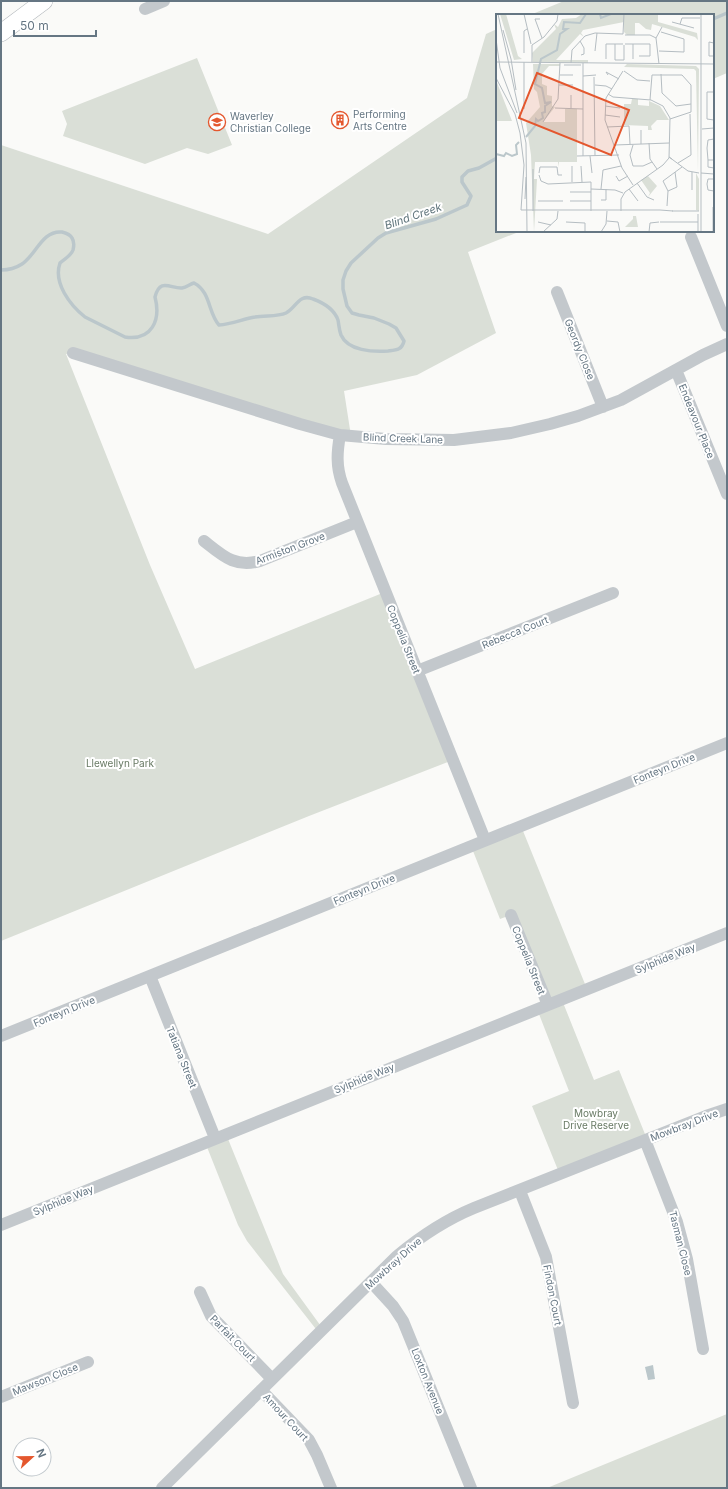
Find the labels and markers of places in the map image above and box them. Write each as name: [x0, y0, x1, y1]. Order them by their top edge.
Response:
place label: Performing Arts Centre: [353, 108, 407, 132]
place label: Waverley Christian College: [230, 110, 311, 134]
building icon: Performing Arts Centre: [330, 110, 350, 130]
school or university icon: Waverley Christian College: [207, 112, 227, 132]

